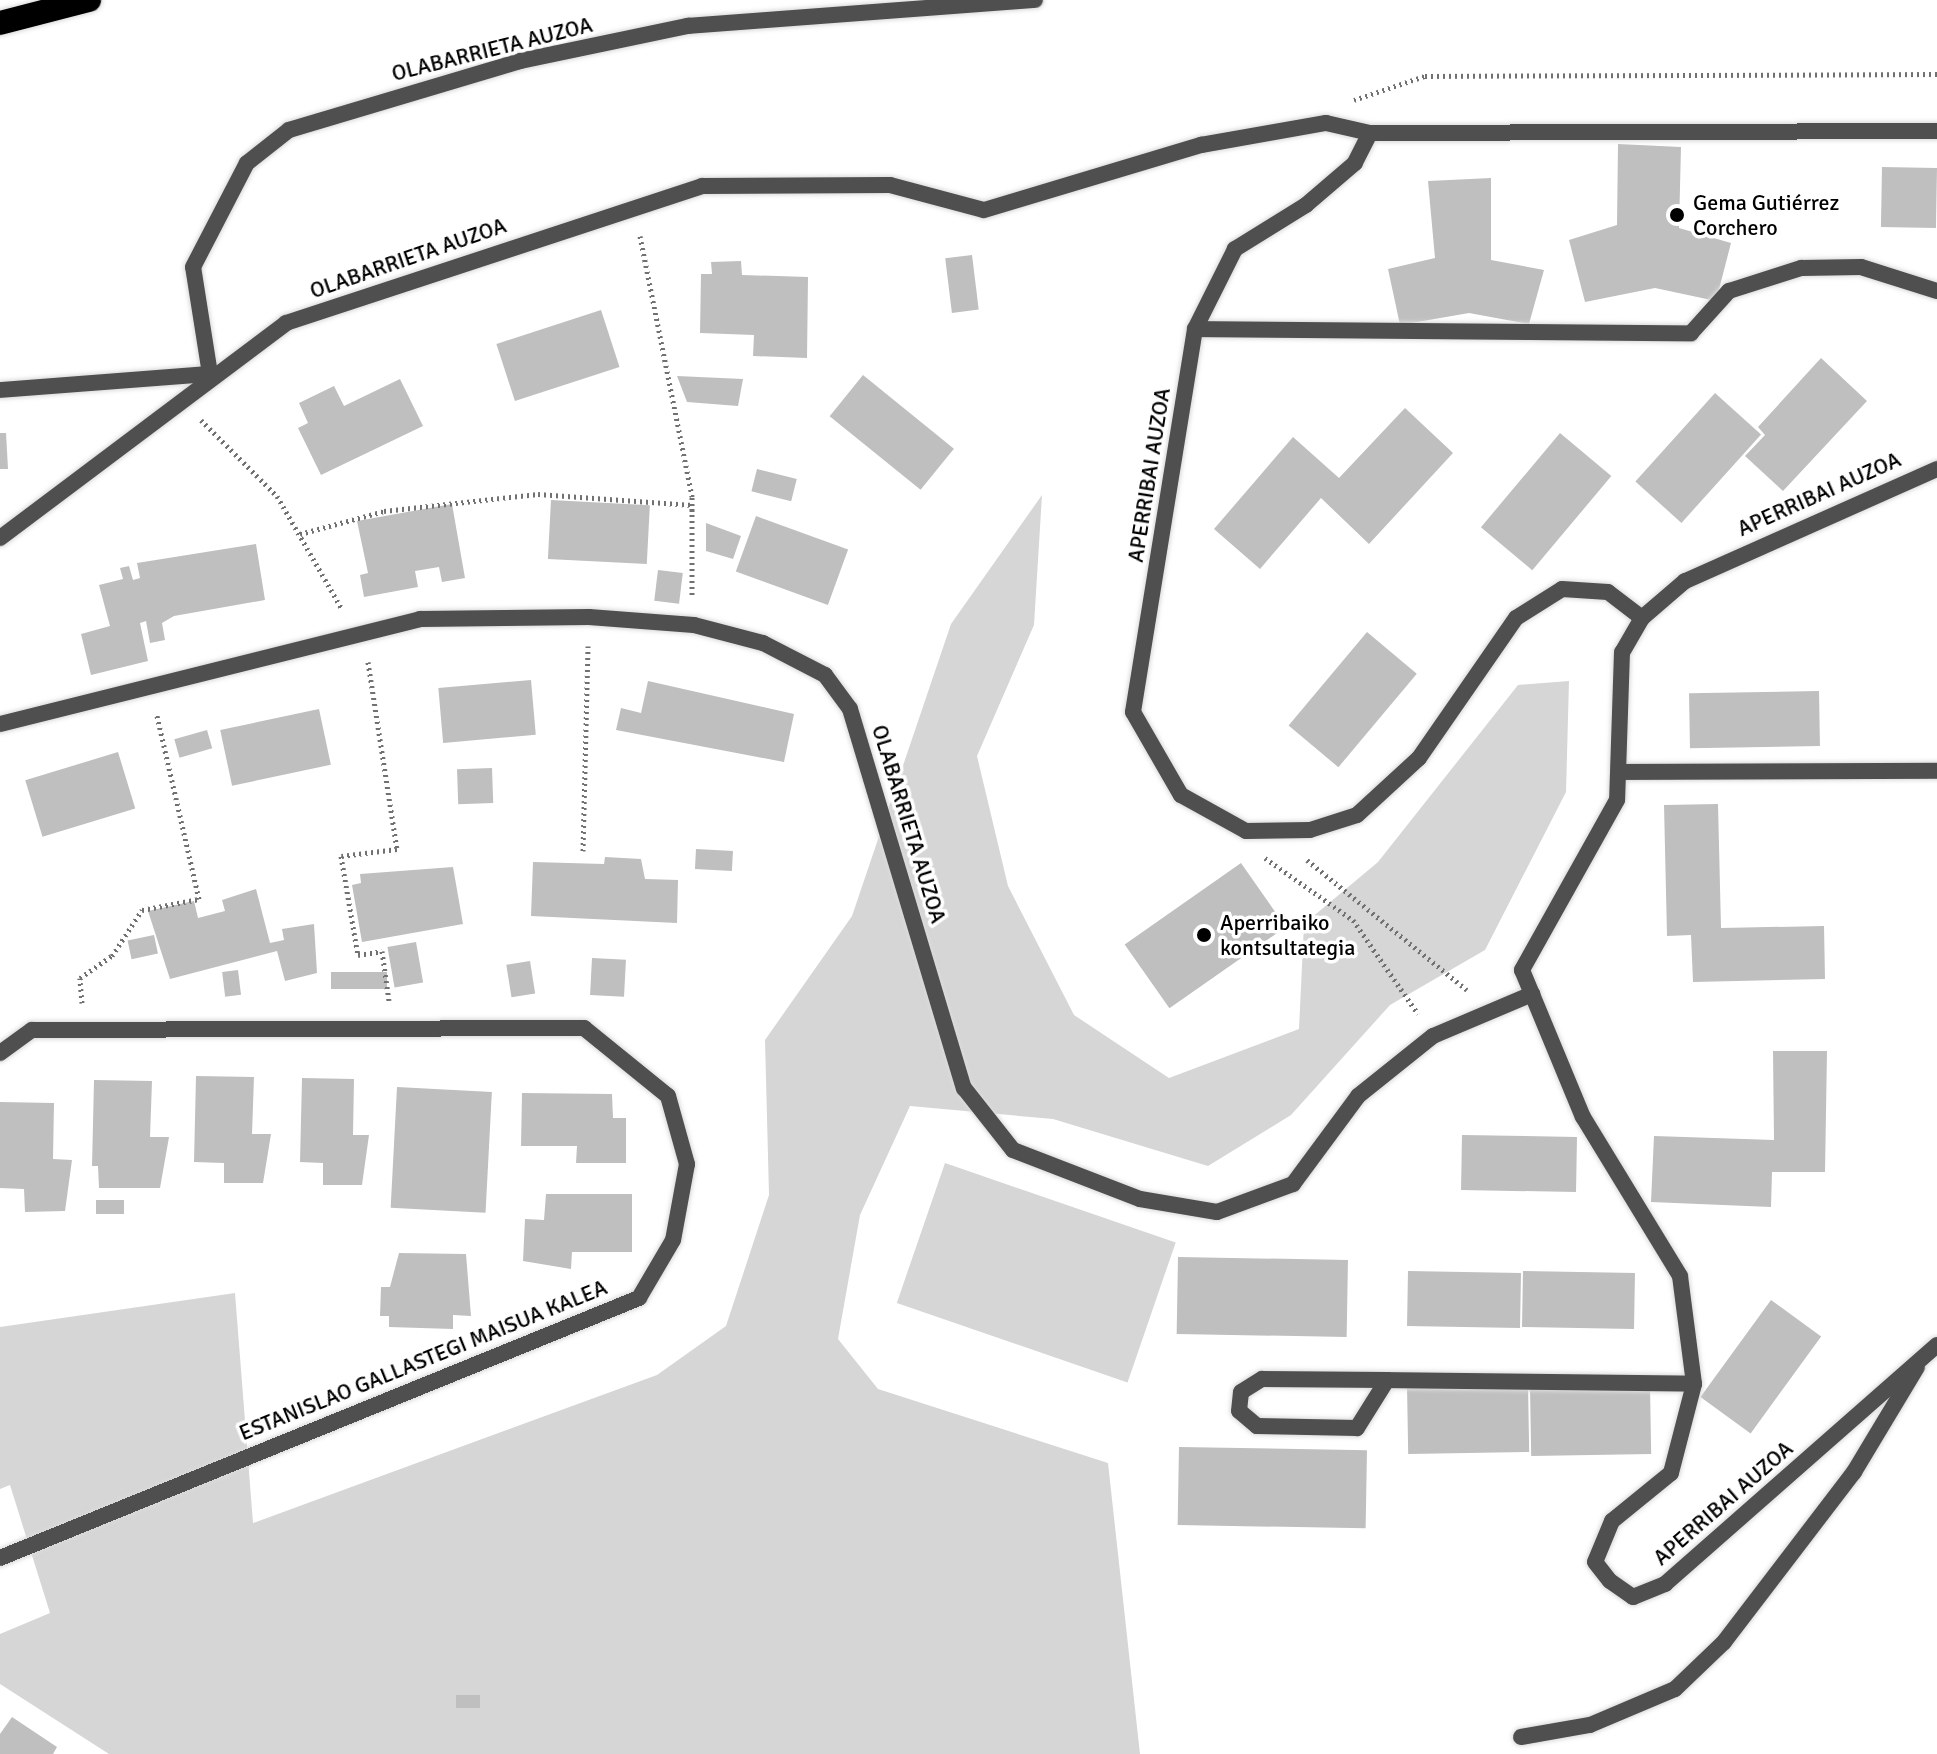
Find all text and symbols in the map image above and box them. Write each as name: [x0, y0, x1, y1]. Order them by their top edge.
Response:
street label: OLABARRIETA AUZOA: [389, 11, 595, 87]
place label: Gema Gutiérrez Corchero: [1693, 189, 1839, 240]
marker: Gema Gutiérrez Corchero: [1668, 206, 1686, 224]
street label: OLABARRIETA AUZOA: [306, 212, 510, 304]
street label: APERRIBAI AUZOA: [1122, 386, 1176, 564]
street label: APERRIBAI AUZOA: [1733, 446, 1905, 542]
street label: OLABARRIETA AUZOA: [866, 722, 952, 926]
place label: Aperribaiko kontsultategia: [1220, 909, 1355, 960]
marker: Aperribaiko kontsultategia: [1195, 926, 1213, 944]
street label: ESTANISLAO GALLASTEGI MAISUA KALEA: [235, 1274, 611, 1446]
street label: APERRIBAI AUZOA: [1648, 1435, 1798, 1571]

